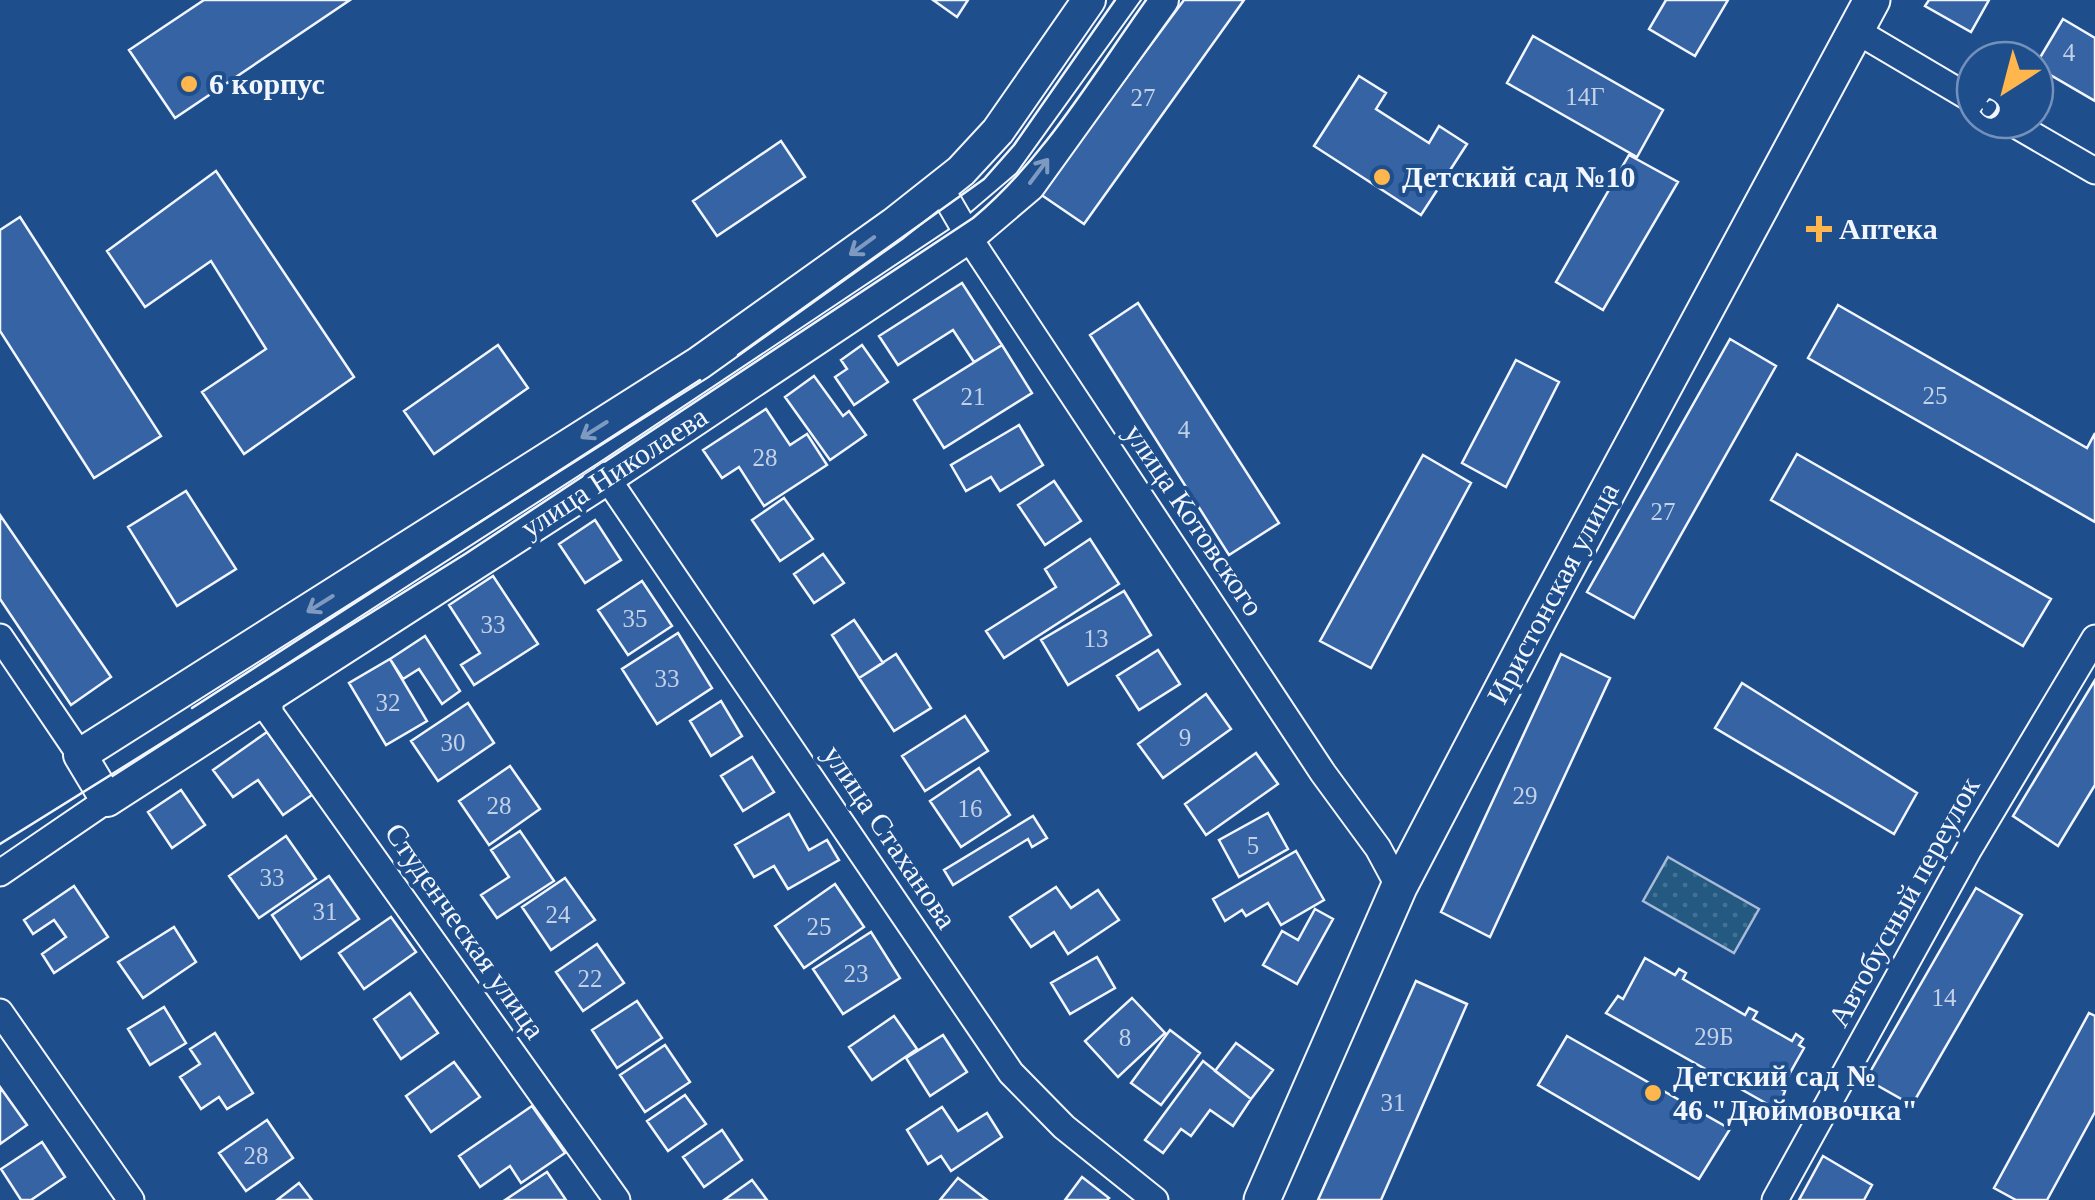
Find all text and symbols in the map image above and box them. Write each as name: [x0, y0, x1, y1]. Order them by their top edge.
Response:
house number: 4: [2063, 39, 2076, 66]
north arrow: [1955, 40, 2055, 140]
place label: 6 корпус: [209, 67, 325, 100]
marker: 6 корпус: [178, 73, 200, 95]
house number: 14Г: [1565, 83, 1605, 110]
house number: 27: [1131, 84, 1156, 111]
text: С: [1973, 91, 2008, 128]
one-way arrow: [1029, 158, 1050, 185]
place label: Детский сад №10: [1402, 160, 1636, 193]
marker: Детский сад №10: [1371, 166, 1393, 188]
place label: Аптека: [1839, 212, 1938, 245]
marker: Аптека: [1808, 218, 1830, 240]
one-way arrow: [849, 236, 877, 257]
house number: 25: [1923, 382, 1948, 409]
house number: 21: [961, 383, 986, 410]
street label: улица Николаева: [514, 399, 713, 544]
house number: 4: [1178, 416, 1191, 443]
street label: улица Котовского: [1118, 418, 1271, 622]
one-way arrow: [581, 419, 609, 440]
house number: 28: [753, 444, 778, 471]
street label: Иристонская улица: [1480, 476, 1625, 709]
house number: 27: [1651, 498, 1676, 525]
one-way arrow: [306, 593, 335, 614]
house number: 35: [623, 605, 648, 632]
house number: 33: [481, 611, 506, 638]
house number: 13: [1084, 625, 1109, 652]
house number: 33: [655, 665, 680, 692]
house number: 32: [376, 689, 401, 716]
house number: 9: [1179, 724, 1191, 751]
house number: 30: [441, 729, 466, 756]
street label: улица Стаханова: [817, 739, 964, 935]
street label: Автобусный переулок: [1821, 771, 1986, 1032]
house number: 29: [1513, 782, 1538, 809]
house number: 28: [487, 792, 512, 819]
house number: 16: [958, 795, 983, 822]
street label: Студенческая улица: [379, 817, 552, 1045]
house number: 5: [1247, 832, 1259, 859]
house number: 33: [260, 864, 285, 891]
house number: 31: [313, 898, 338, 925]
house number: 24: [546, 901, 571, 928]
house number: 25: [807, 913, 832, 940]
house number: 23: [844, 960, 869, 987]
house number: 22: [578, 965, 603, 992]
house number: 14: [1932, 984, 1957, 1011]
house number: 29Б: [1694, 1023, 1734, 1050]
house number: 8: [1119, 1024, 1131, 1051]
place label: Детский сад № 46 "Дюймовочка": [1673, 1059, 1918, 1126]
marker: Детский сад № 46 "Дюймовочка": [1642, 1082, 1664, 1104]
house number: 31: [1381, 1089, 1406, 1116]
house number: 28: [244, 1142, 269, 1169]

